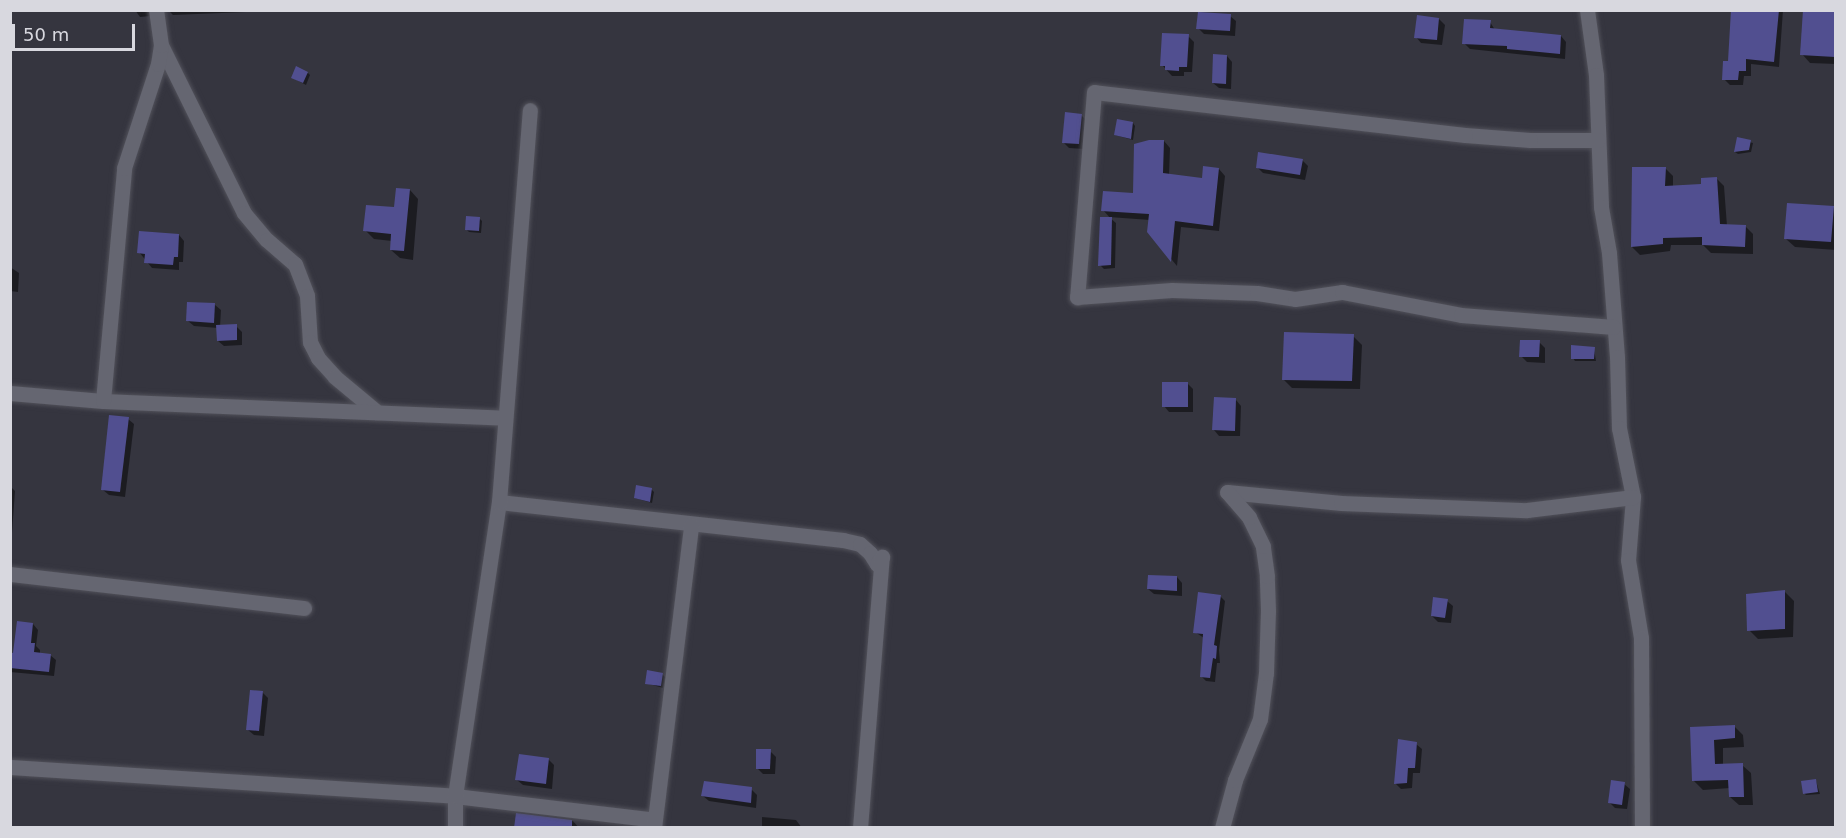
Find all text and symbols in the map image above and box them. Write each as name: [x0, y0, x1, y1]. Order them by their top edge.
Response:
scale bar: [15, 12, 138, 50]
text: 50 m: [23, 24, 69, 45]

